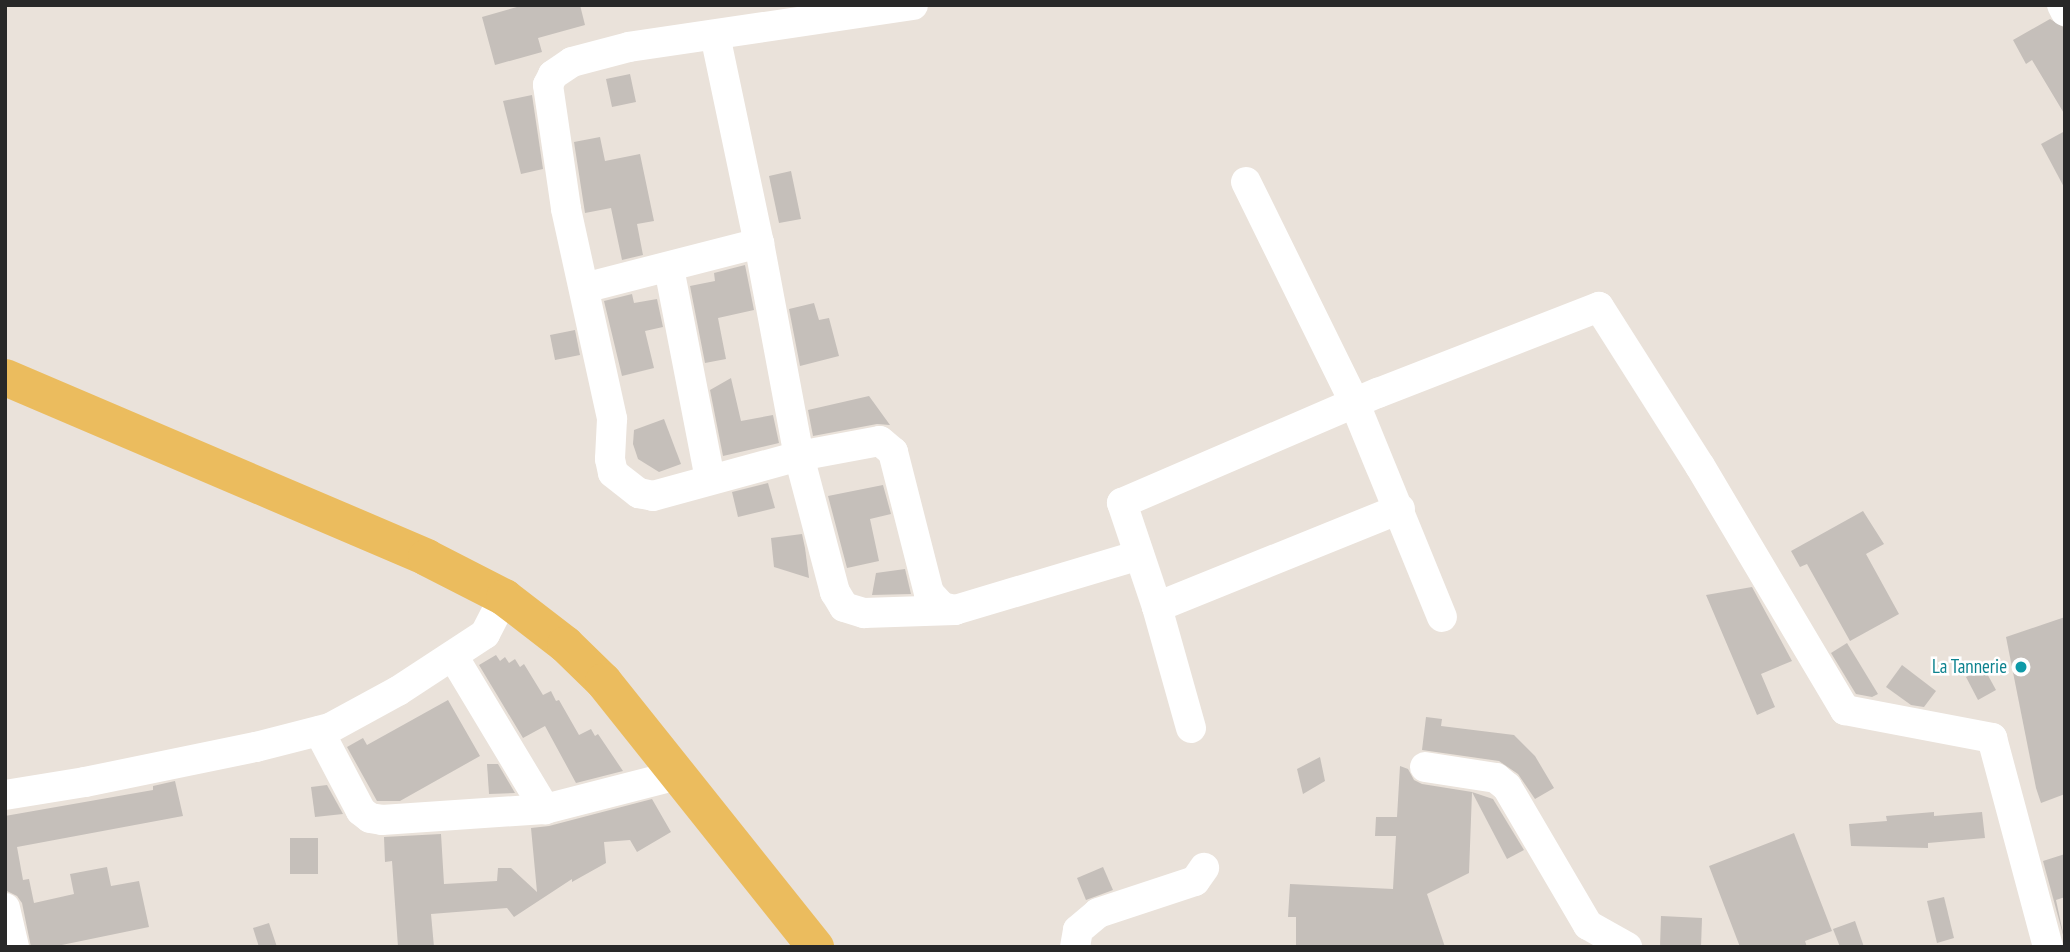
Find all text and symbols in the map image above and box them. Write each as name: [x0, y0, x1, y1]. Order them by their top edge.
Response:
place label: La Tannerie: [1932, 656, 2007, 678]
marker: La Tannerie: [2013, 659, 2029, 675]

